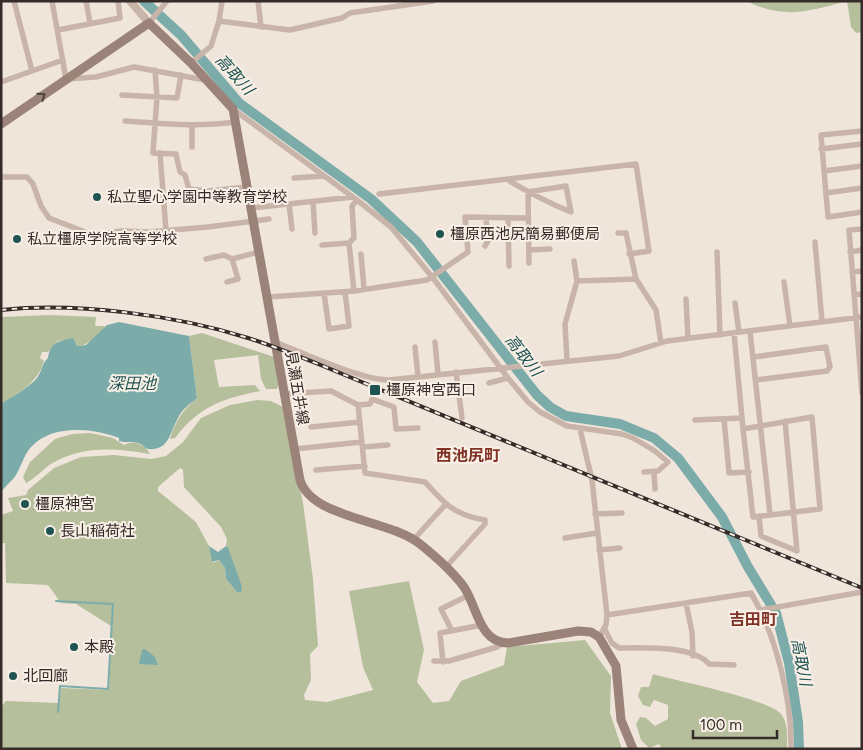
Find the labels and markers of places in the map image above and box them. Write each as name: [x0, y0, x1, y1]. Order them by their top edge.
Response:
place label: 私立聖心学園中等教育学校: [107, 188, 287, 206]
marker: 私立聖心学園中等教育学校: [91, 191, 103, 203]
place label: 橿原西池尻簡易郵便局: [450, 225, 600, 243]
marker: 橿原西池尻簡易郵便局: [434, 228, 446, 240]
place label: 私立橿原学院高等学校: [27, 230, 177, 248]
marker: 私立橿原学院高等学校: [11, 233, 23, 245]
place label: 橿原神宮西口: [386, 381, 476, 399]
marker: 橿原神宮西口: [368, 383, 382, 397]
place label: 橿原神宮: [35, 495, 95, 513]
marker: 橿原神宮: [19, 498, 31, 510]
place label: 長山稲荷社: [60, 522, 135, 540]
marker: 長山稲荷社: [44, 525, 56, 537]
place label: 本殿: [84, 638, 114, 656]
marker: 本殿: [68, 641, 80, 653]
place label: 北回廊: [23, 667, 68, 685]
marker: 北回廊: [7, 670, 19, 682]

